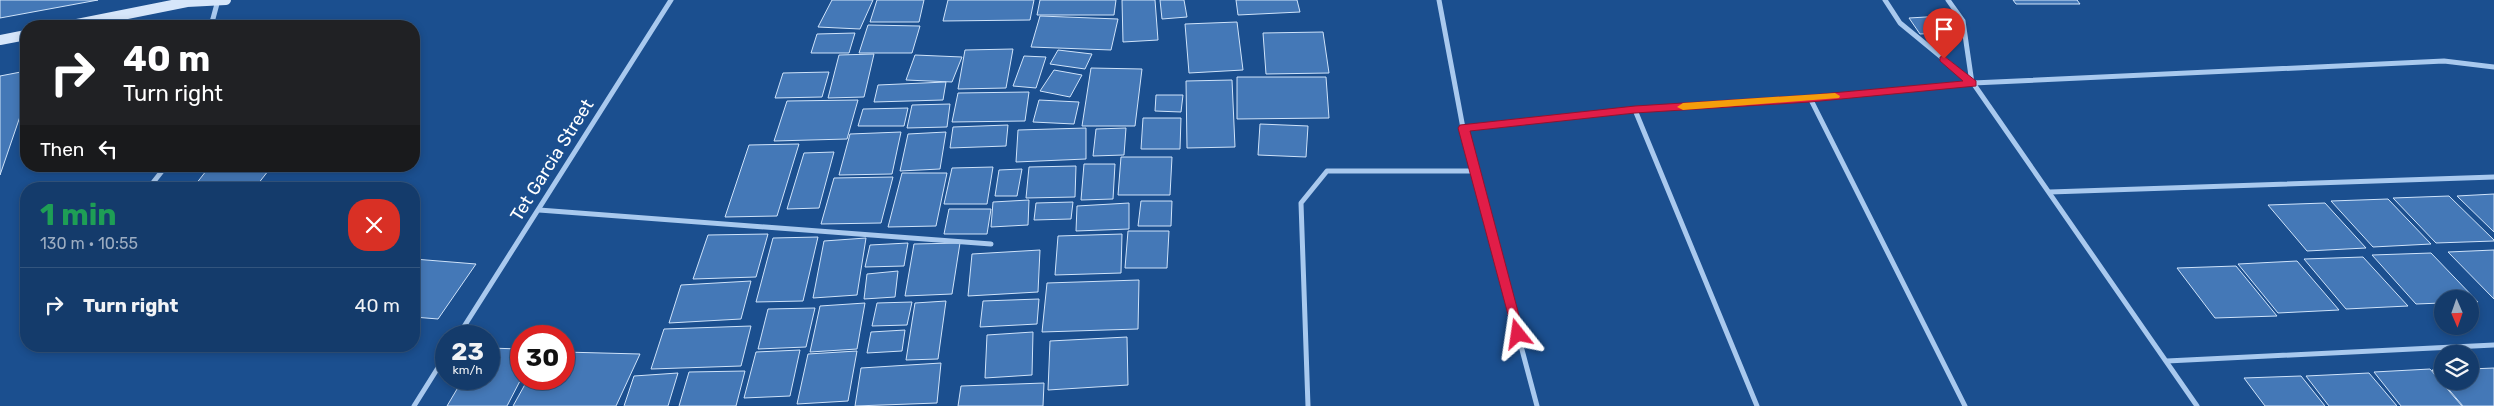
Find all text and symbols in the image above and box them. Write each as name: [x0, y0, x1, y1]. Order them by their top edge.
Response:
pin: [1923, 8, 1965, 59]
icon: arrive: [1930, 15, 1958, 43]
text: 40 m: [123, 38, 210, 80]
icon: right: [40, 40, 105, 105]
text: Turn right: [123, 80, 223, 107]
street label: Tet Garcia Street: [506, 95, 598, 225]
icon: left: [94, 135, 122, 163]
text: Then: [40, 138, 84, 161]
text: 1 min: [40, 197, 117, 233]
button: close: [348, 199, 400, 251]
text: 130 m · 10:55: [40, 234, 138, 253]
north arrow: [2434, 290, 2479, 335]
map controls: [2434, 290, 2479, 390]
icon: right: [40, 291, 68, 319]
text: Turn right: [83, 294, 178, 317]
text: 40 m: [355, 294, 400, 317]
position arrow: [1491, 307, 1543, 359]
speed limit sign: 30: [510, 325, 575, 390]
text: 23: [451, 337, 484, 366]
button: layers: [2434, 345, 2479, 390]
text: km/h: [453, 363, 482, 377]

